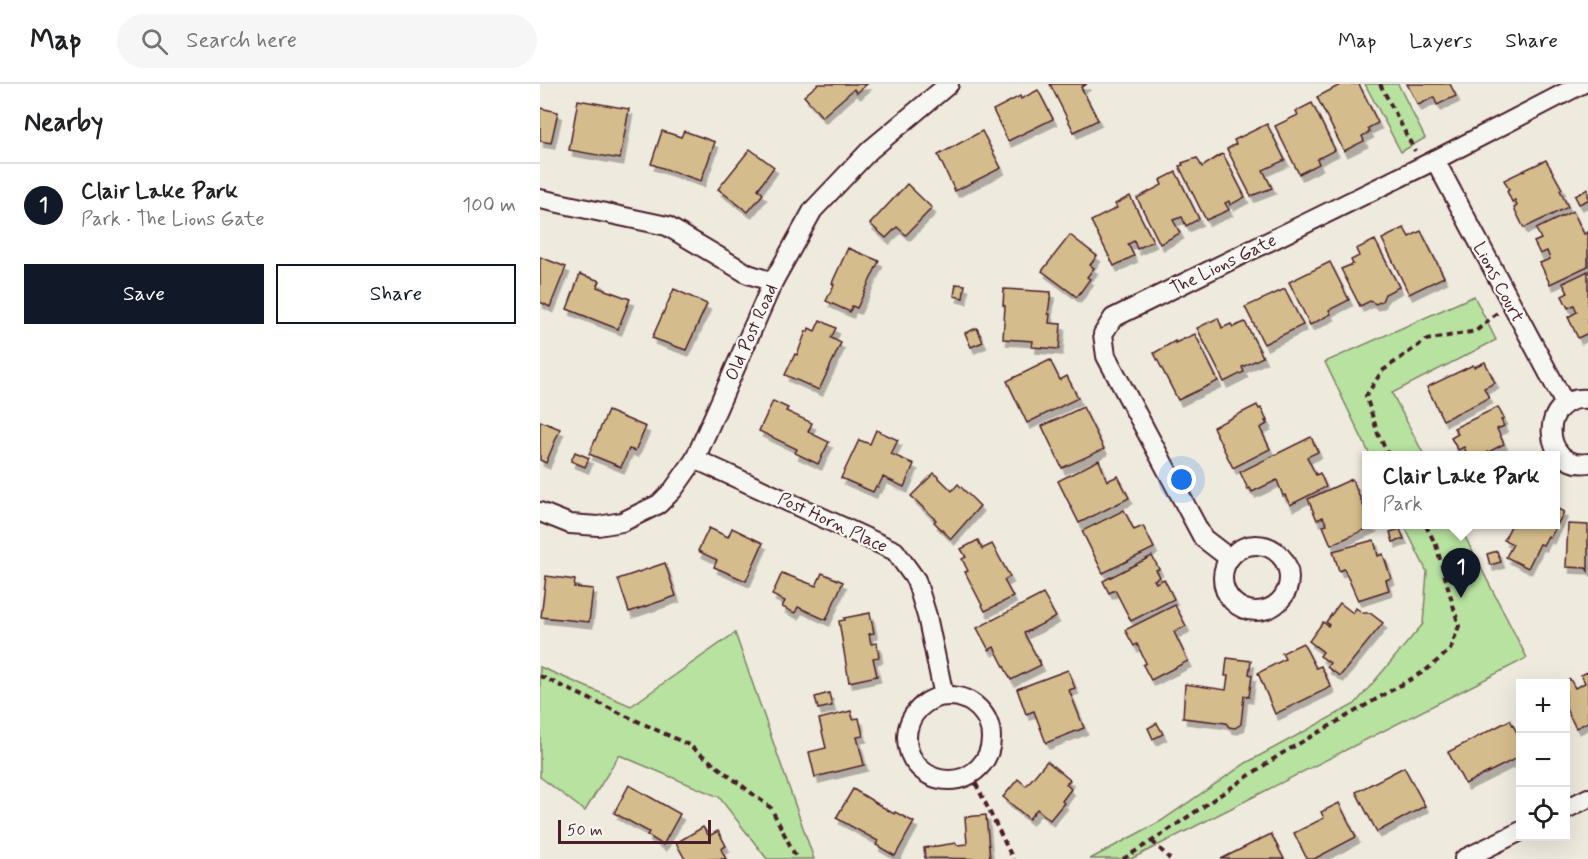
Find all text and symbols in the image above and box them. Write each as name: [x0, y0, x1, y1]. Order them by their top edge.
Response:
search box: [117, 14, 537, 68]
text: Map: [30, 23, 81, 60]
icon: search: [138, 25, 171, 58]
text: Search here: [186, 27, 297, 55]
text: Map: [1338, 27, 1376, 55]
text: Layers: [1409, 27, 1472, 55]
text: Share: [1505, 27, 1558, 55]
text: Nearby: [24, 106, 103, 140]
text: Clair Lake Park: [81, 178, 238, 206]
text: 1: [39, 192, 48, 219]
text: 100 m: [462, 192, 516, 219]
text: Park · The Lions Gate: [81, 206, 265, 233]
street label: The Lions Gate: [1166, 229, 1281, 301]
street label: Lions Court: [1467, 238, 1529, 327]
button: Save: [24, 264, 264, 324]
button: Share: [276, 264, 516, 324]
street label: Old Post Road: [720, 280, 784, 384]
popup: [1362, 451, 1560, 529]
text: Clair Lake Park: [1383, 463, 1539, 491]
your location: [1167, 465, 1196, 494]
street label: Post Horn Place: [774, 487, 891, 559]
text: Park: [1383, 491, 1422, 518]
pin: 1: [1442, 548, 1480, 598]
map controls: [1516, 679, 1570, 841]
button: +: [1516, 679, 1570, 733]
button: −: [1516, 733, 1570, 787]
button: locate: [1516, 787, 1570, 841]
scale bar: [558, 817, 711, 844]
text: 50 m: [567, 820, 603, 841]

